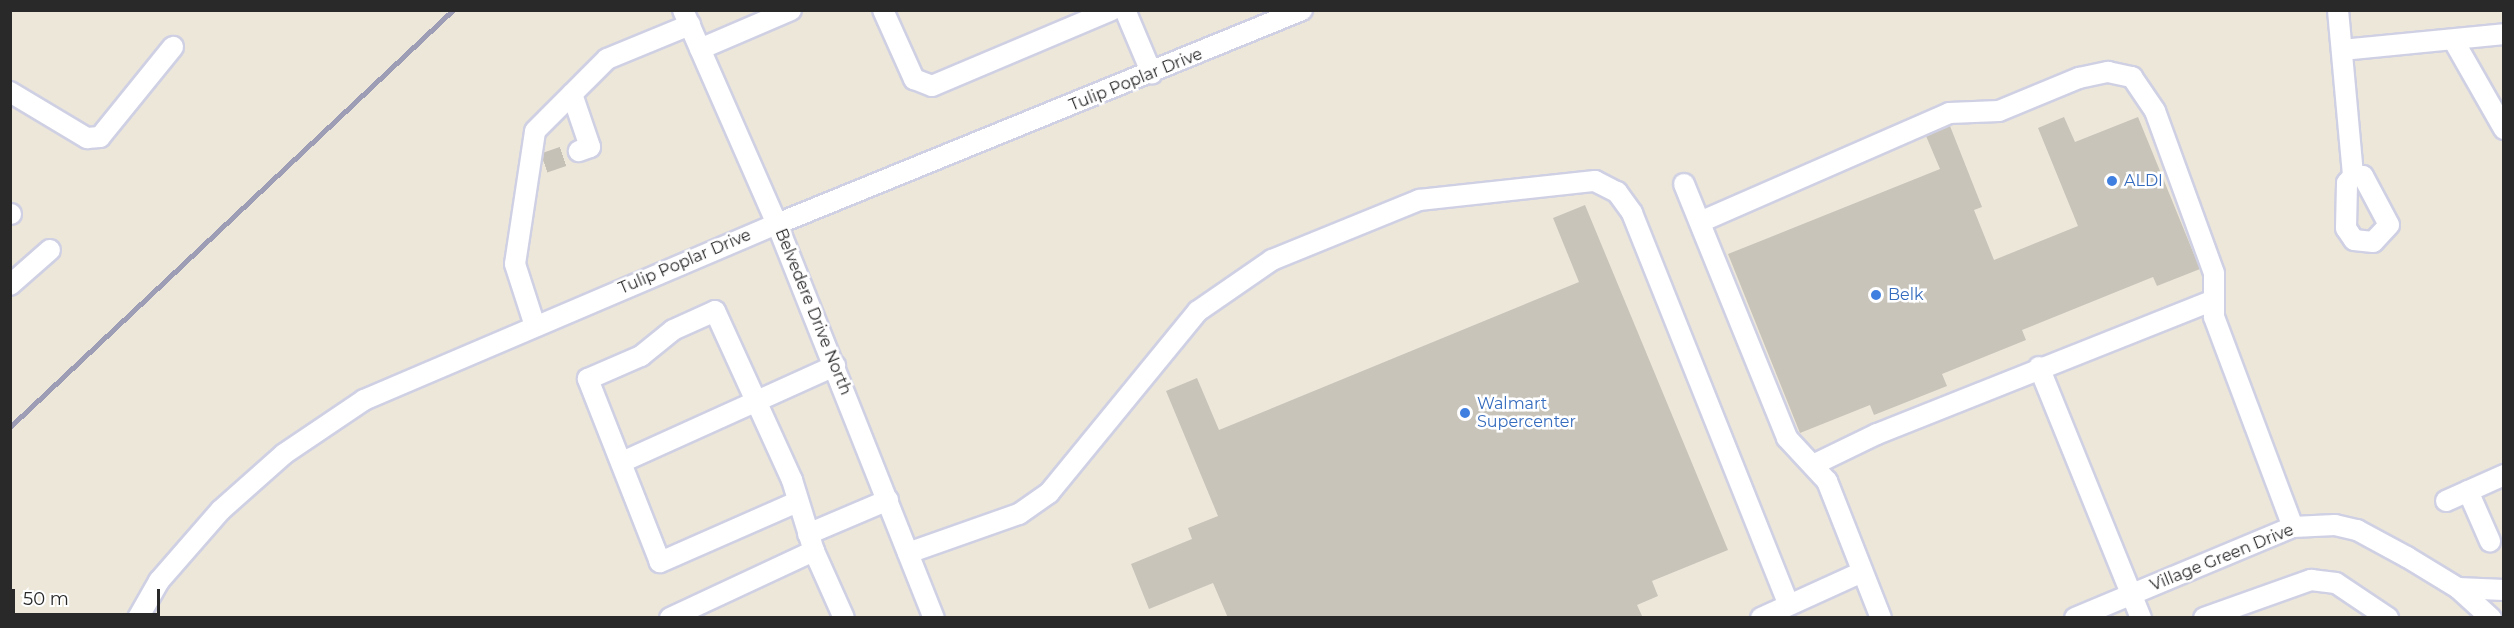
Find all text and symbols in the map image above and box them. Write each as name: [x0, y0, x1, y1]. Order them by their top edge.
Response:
street label: Tulip Poplar Drive: [1067, 45, 1205, 115]
place label: ALDI: [2124, 171, 2163, 191]
marker: ALDI: [2105, 174, 2119, 188]
street label: Tulip Poplar Drive: [616, 225, 754, 299]
street label: Belvedere Drive North: [771, 226, 855, 398]
place label: Belk: [1888, 285, 1924, 305]
marker: Belk: [1869, 288, 1883, 302]
place label: Walmart Supercenter: [1477, 394, 1576, 432]
marker: Walmart Supercenter: [1458, 406, 1472, 420]
street label: Village Green Drive: [2148, 520, 2296, 596]
scale bar: [15, 577, 164, 615]
text: 50 m: [23, 588, 69, 610]

